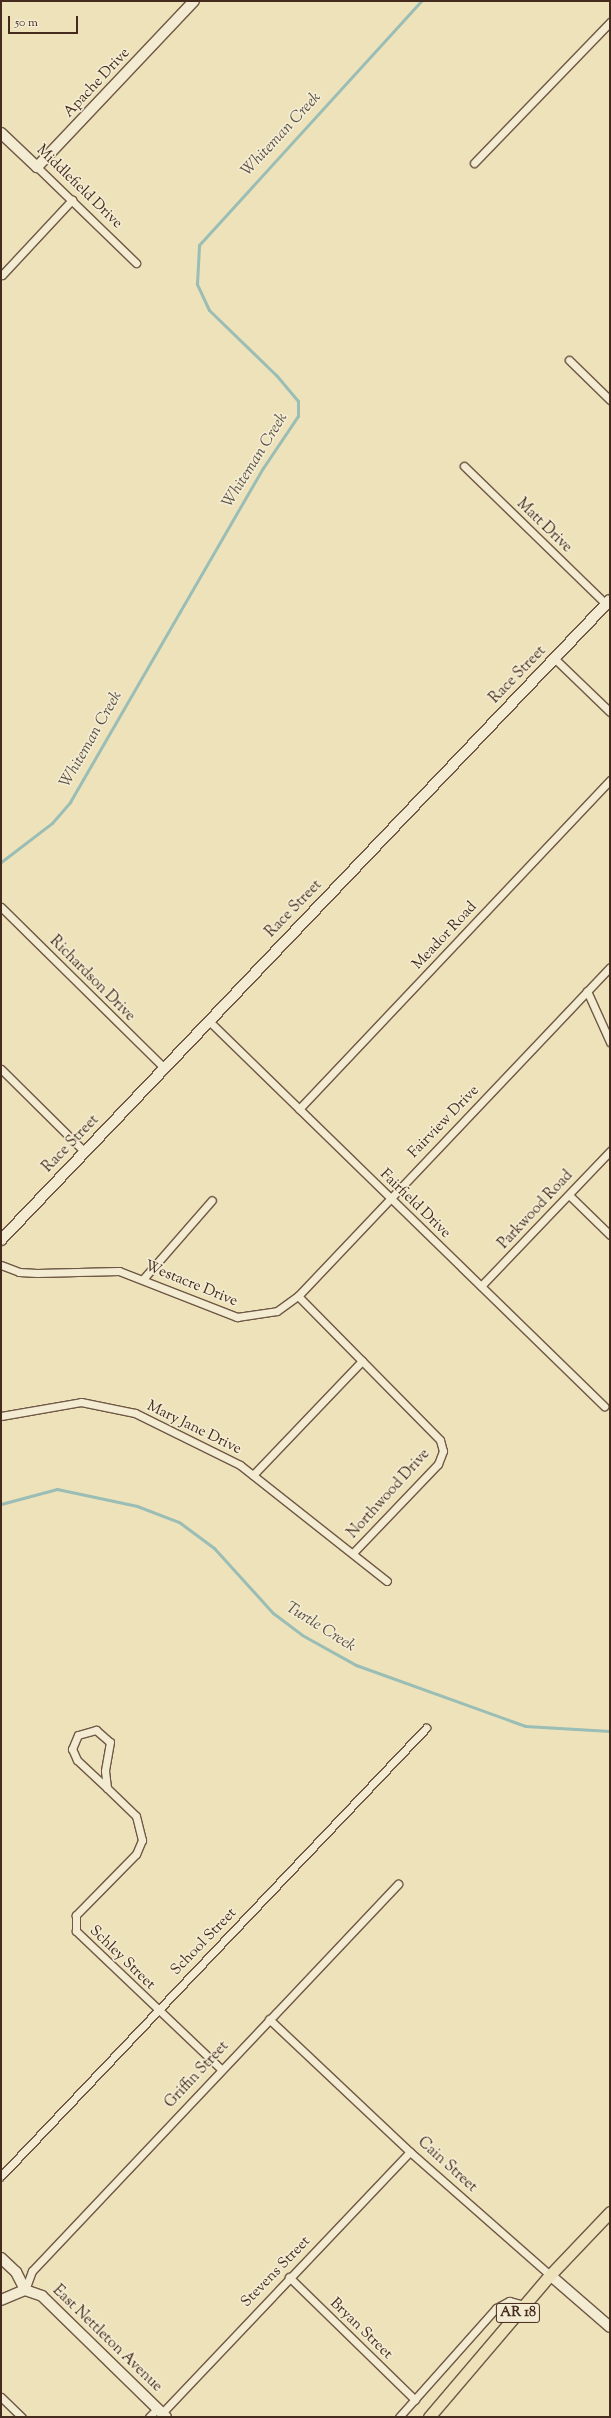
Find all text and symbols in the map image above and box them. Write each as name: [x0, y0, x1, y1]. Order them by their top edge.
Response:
scale bar: [10, 8, 80, 34]
text: 50 m: [15, 14, 38, 32]
street label: Apache Drive: [60, 44, 134, 122]
water label: Whiteman Creek: [238, 89, 326, 181]
street label: Middlefield Drive: [32, 141, 126, 233]
water label: Whiteman Creek: [219, 410, 293, 512]
street label: Matt Drive: [513, 495, 575, 557]
street label: Race Street: [486, 642, 550, 708]
water label: Whiteman Creek: [57, 688, 127, 792]
street label: Race Street: [262, 876, 326, 942]
street label: Meador Road: [409, 898, 481, 974]
street label: Richardson Drive: [46, 933, 138, 1025]
street label: Fairview Drive: [405, 1082, 483, 1162]
street label: Race Street: [39, 1111, 103, 1177]
street label: Fairfield Drive: [376, 1166, 454, 1242]
street label: Parkwood Road: [495, 1167, 577, 1253]
street label: Westacre Drive: [142, 1257, 240, 1311]
street label: Mary Jane Drive: [144, 1397, 244, 1459]
street label: Northwood Drive: [344, 1445, 434, 1543]
water label: Turtle Creek: [281, 1599, 359, 1657]
street label: School Street: [167, 1905, 241, 1979]
street label: Schley Street: [85, 1922, 159, 1994]
street label: Griffin Street: [161, 2038, 233, 2112]
street label: Cain Street: [414, 2134, 480, 2196]
street label: Stevens Street: [238, 2233, 314, 2311]
street label: East Nettleton Avenue: [48, 2282, 166, 2396]
street label: Bryan Street: [326, 2295, 396, 2363]
road number: AR 18: [495, 2301, 541, 2325]

